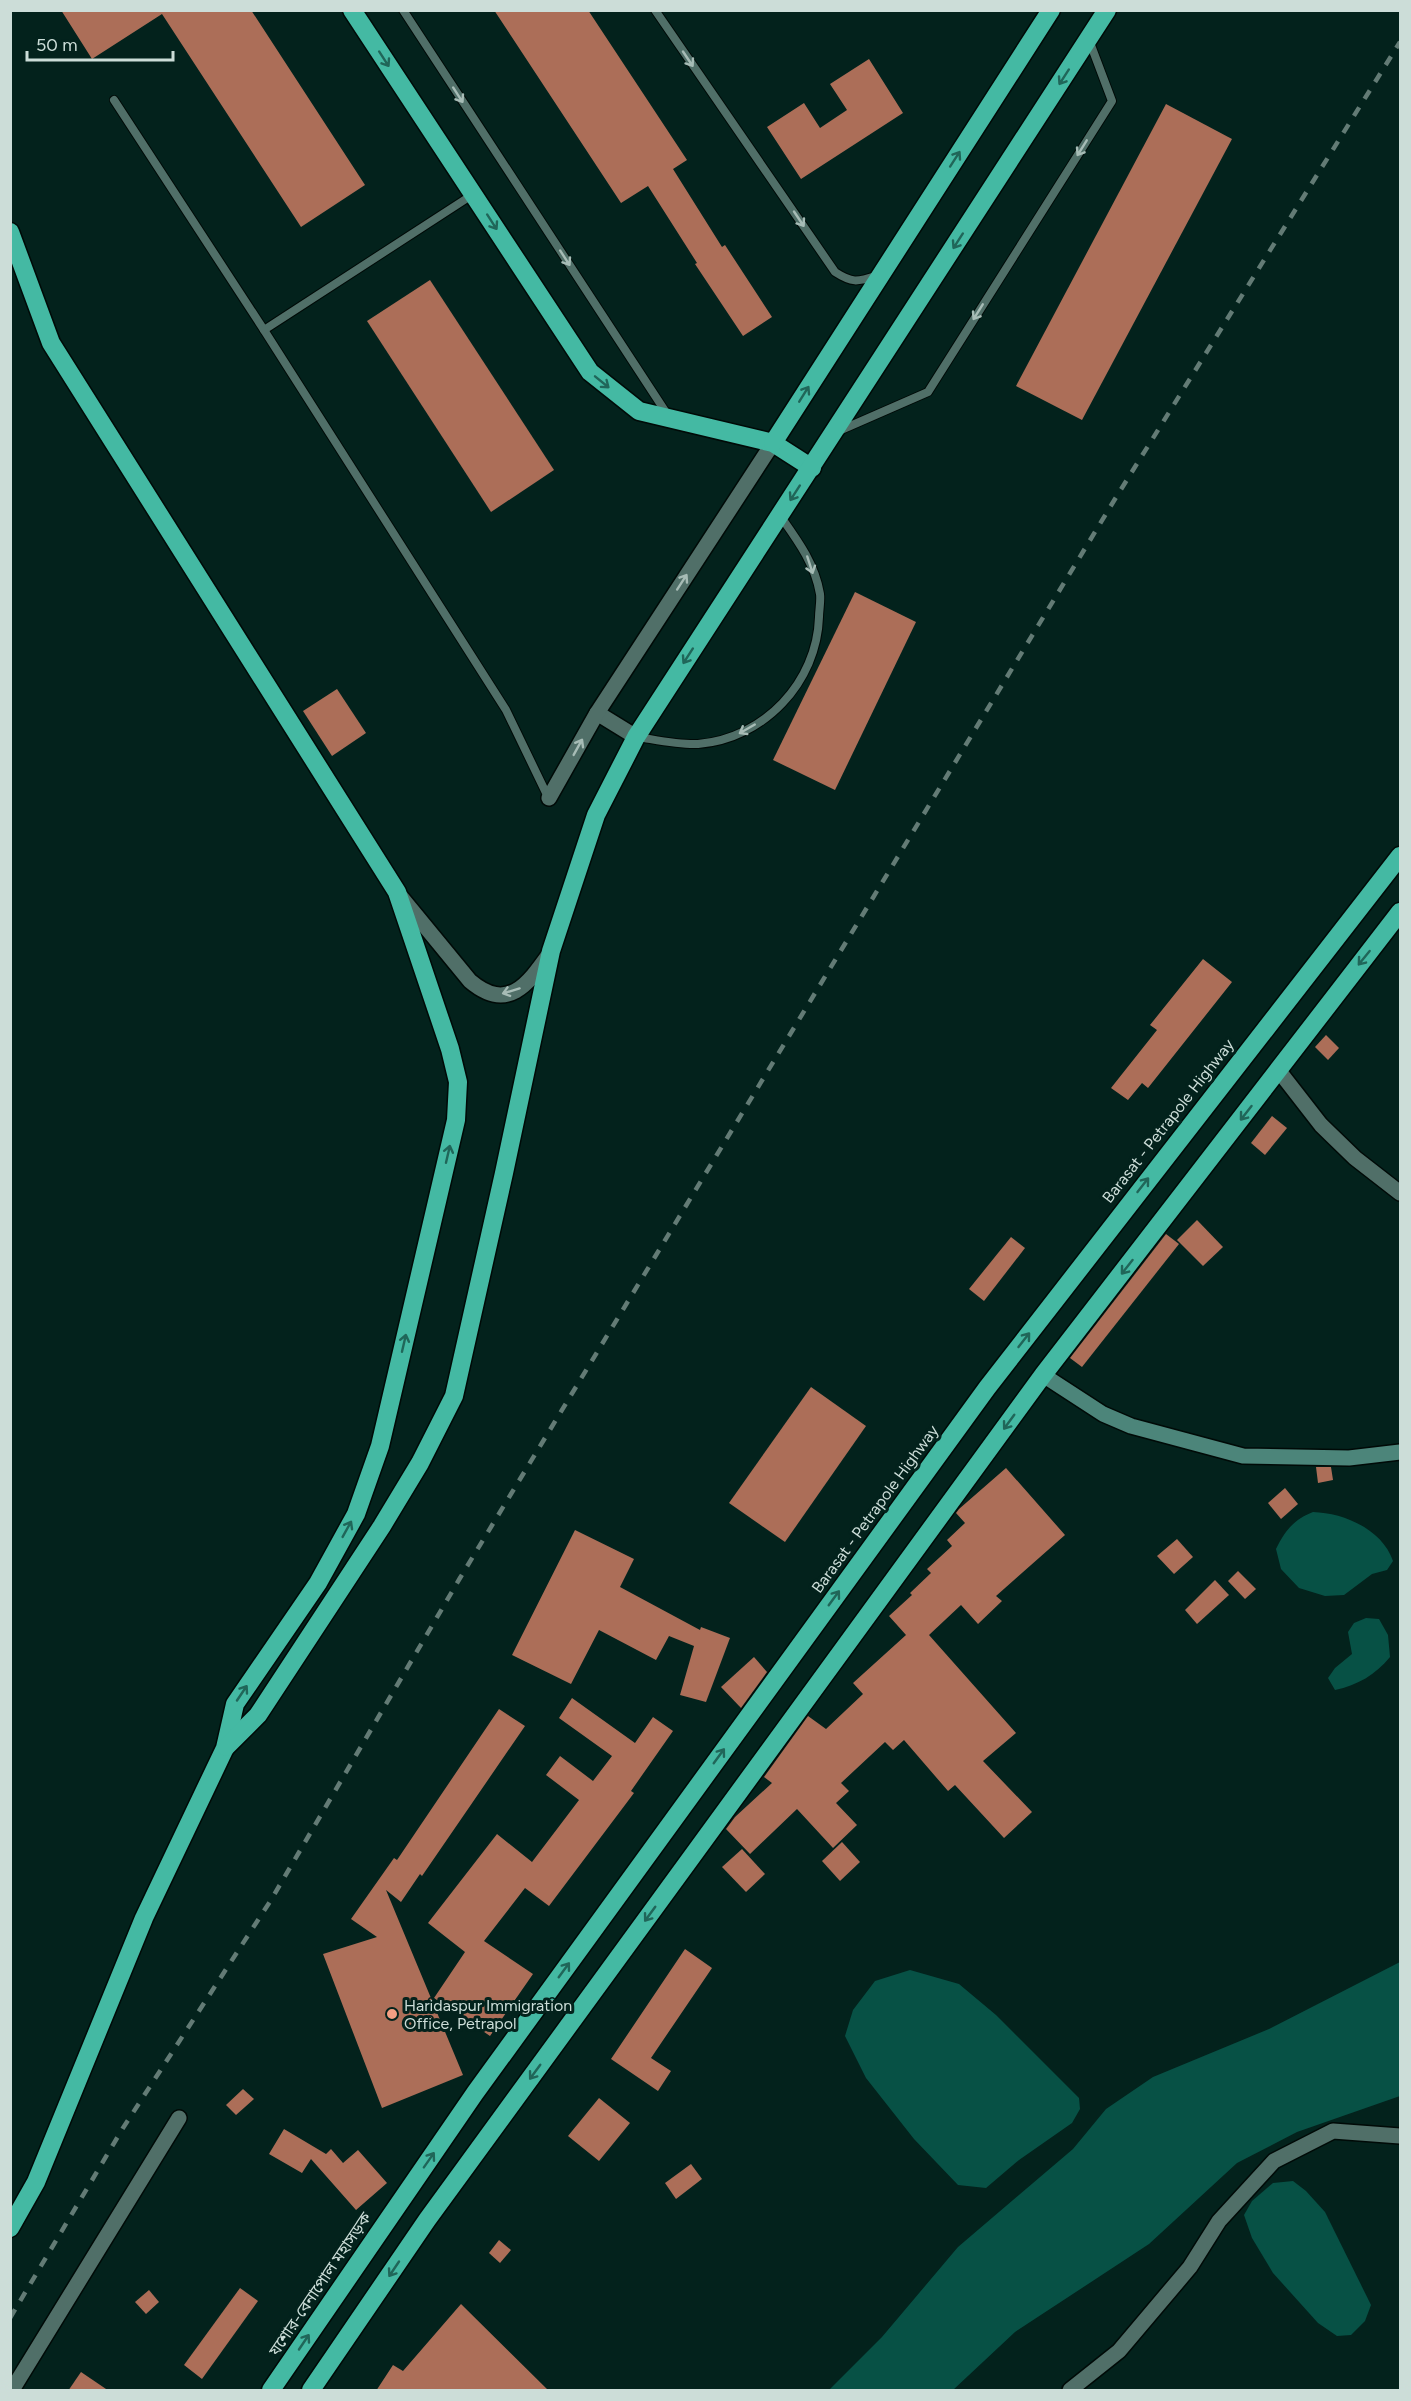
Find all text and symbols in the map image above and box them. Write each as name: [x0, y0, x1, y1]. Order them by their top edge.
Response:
scale bar: [27, 24, 172, 62]
text: 50 m: [36, 34, 78, 56]
one-way arrow: [682, 50, 695, 67]
one-way arrow: [378, 51, 391, 68]
one-way arrow: [1058, 68, 1070, 85]
one-way arrow: [452, 86, 465, 103]
one-way arrow: [1076, 139, 1088, 156]
one-way arrow: [949, 151, 961, 167]
one-way arrow: [793, 211, 805, 227]
one-way arrow: [486, 213, 498, 230]
one-way arrow: [952, 232, 964, 249]
one-way arrow: [559, 249, 571, 266]
one-way arrow: [972, 304, 985, 321]
one-way arrow: [594, 375, 610, 388]
one-way arrow: [798, 385, 811, 402]
one-way arrow: [789, 484, 801, 500]
one-way arrow: [806, 555, 817, 574]
one-way arrow: [676, 575, 688, 591]
one-way arrow: [682, 647, 694, 664]
one-way arrow: [738, 724, 755, 736]
one-way arrow: [572, 739, 584, 756]
one-way arrow: [1357, 950, 1371, 965]
one-way arrow: [502, 986, 521, 997]
street label: Barasat - Petrapole Highway: [1098, 1035, 1238, 1207]
one-way arrow: [1240, 1105, 1253, 1121]
one-way arrow: [443, 1144, 455, 1163]
one-way arrow: [1137, 1178, 1150, 1194]
one-way arrow: [1120, 1259, 1133, 1275]
one-way arrow: [1018, 1332, 1031, 1348]
one-way arrow: [399, 1334, 410, 1354]
one-way arrow: [1003, 1414, 1015, 1430]
street label: Barasat - Petrapole Highway: [808, 1421, 943, 1597]
one-way arrow: [342, 1521, 354, 1538]
one-way arrow: [828, 1591, 840, 1607]
one-way arrow: [236, 1686, 248, 1702]
one-way arrow: [713, 1749, 725, 1765]
one-way arrow: [644, 1906, 656, 1922]
one-way arrow: [558, 1963, 570, 1979]
place label: Haridaspur Immigration Office, Petrapol: [404, 1996, 572, 2033]
marker: Haridaspur Immigration Office, Petrapol: [385, 2007, 399, 2021]
one-way arrow: [529, 2063, 541, 2079]
one-way arrow: [423, 2152, 435, 2168]
street label: যশোর-বেনাপোল মহাসড়ক: [264, 2208, 376, 2360]
one-way arrow: [388, 2260, 400, 2276]
one-way arrow: [298, 2334, 310, 2351]

